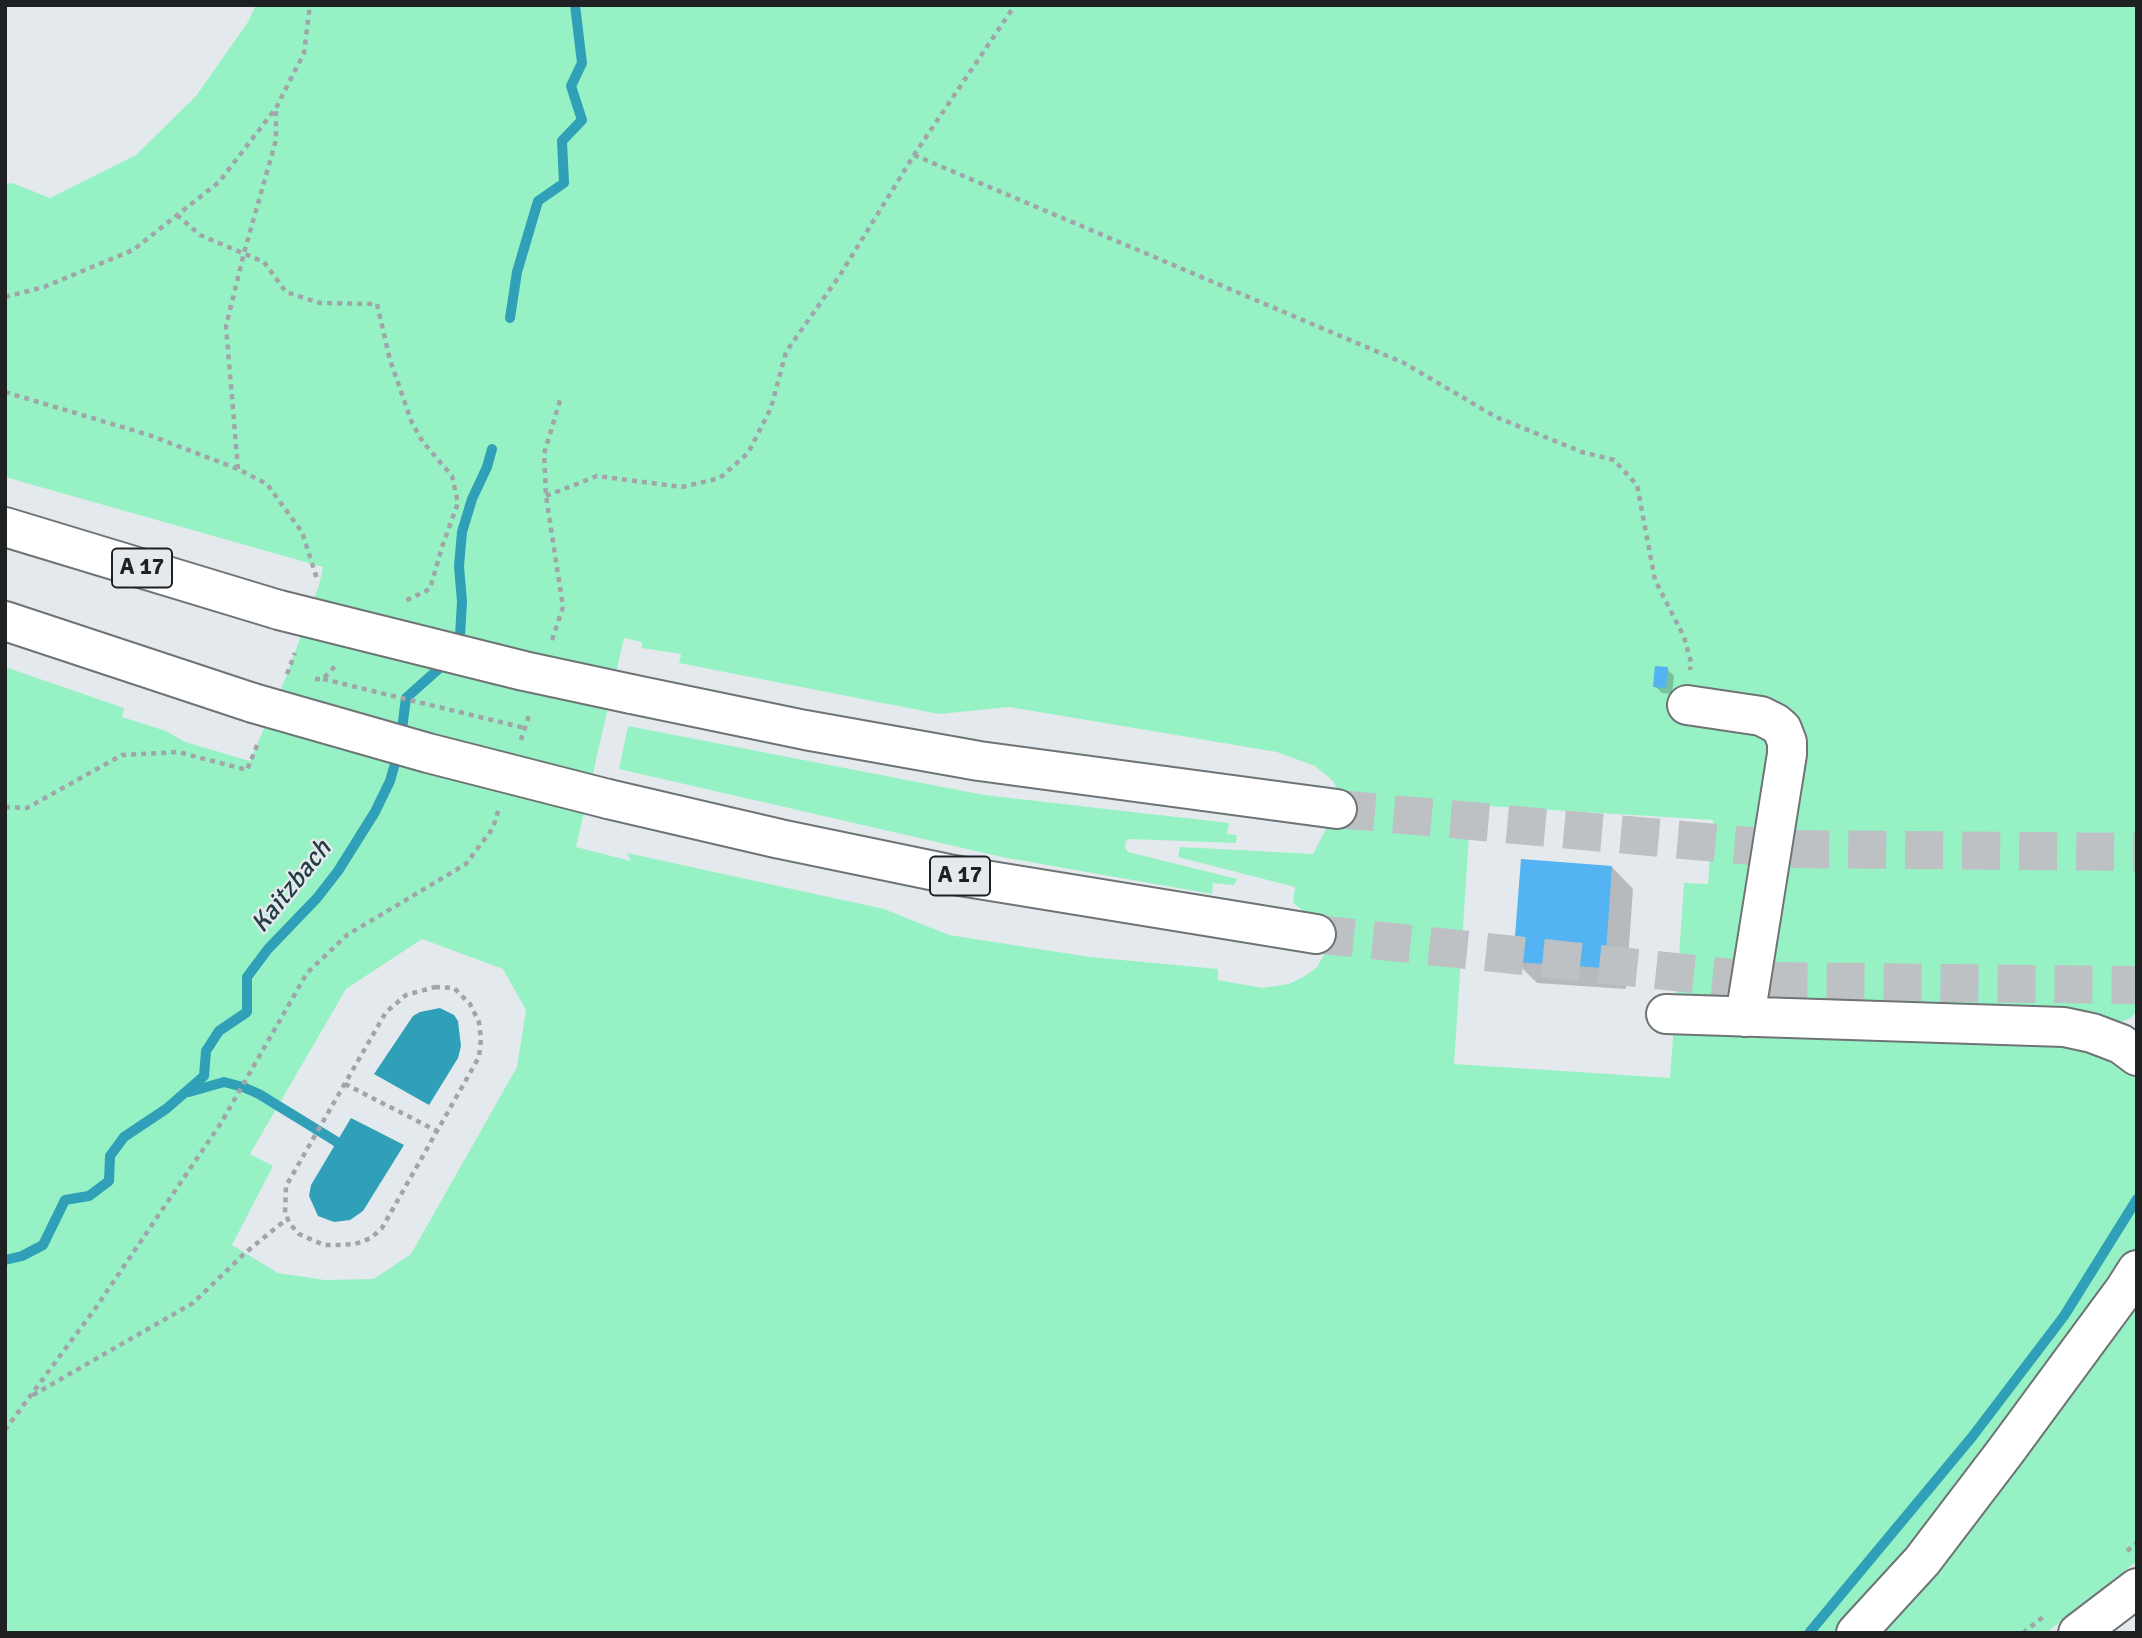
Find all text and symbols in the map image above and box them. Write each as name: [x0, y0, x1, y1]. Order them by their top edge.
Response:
road number: A 17: [112, 548, 172, 588]
water label: Kaitzbach: [245, 834, 339, 940]
road number: A 17: [930, 856, 990, 896]

